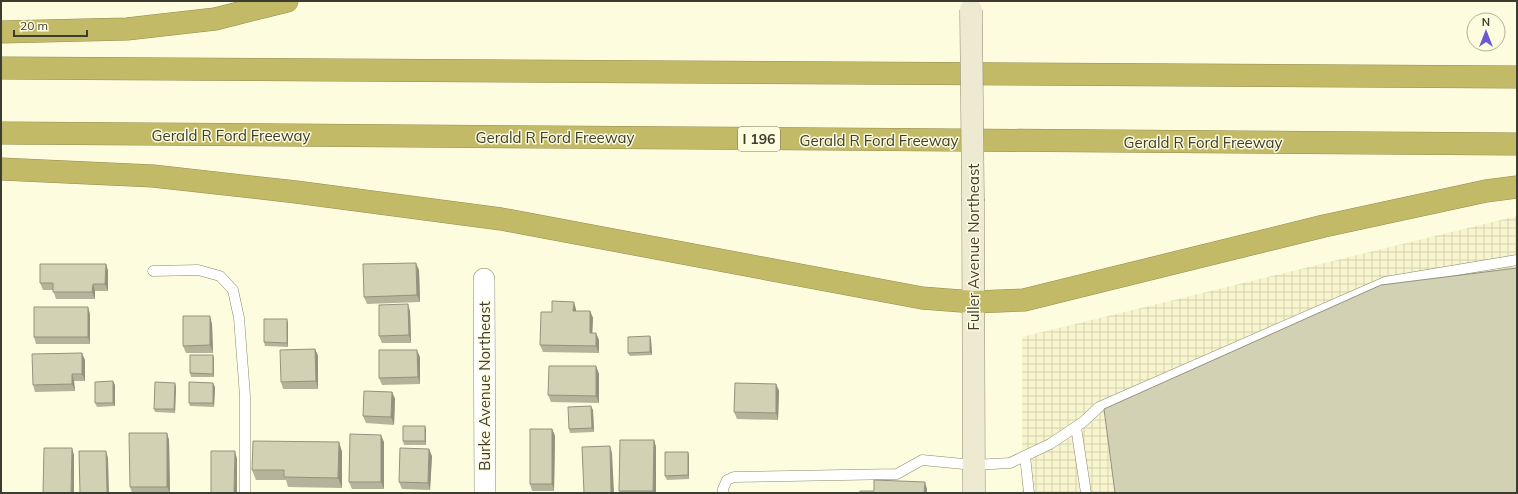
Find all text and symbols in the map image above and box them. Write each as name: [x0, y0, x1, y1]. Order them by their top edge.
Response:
scale bar: [14, 12, 87, 38]
north arrow: [1466, 12, 1506, 52]
text: N: [1482, 15, 1490, 29]
text: 20 m: [20, 18, 48, 33]
street label: Gerald R Ford Freeway: [152, 126, 310, 145]
road number: I 196: [738, 127, 780, 151]
street label: Gerald R Ford Freeway: [476, 128, 634, 147]
street label: Gerald R Ford Freeway: [800, 131, 958, 150]
street label: Gerald R Ford Freeway: [1124, 133, 1282, 152]
street label: Fuller Avenue Northeast: [964, 163, 983, 331]
street label: Burke Avenue Northeast: [475, 301, 494, 471]

